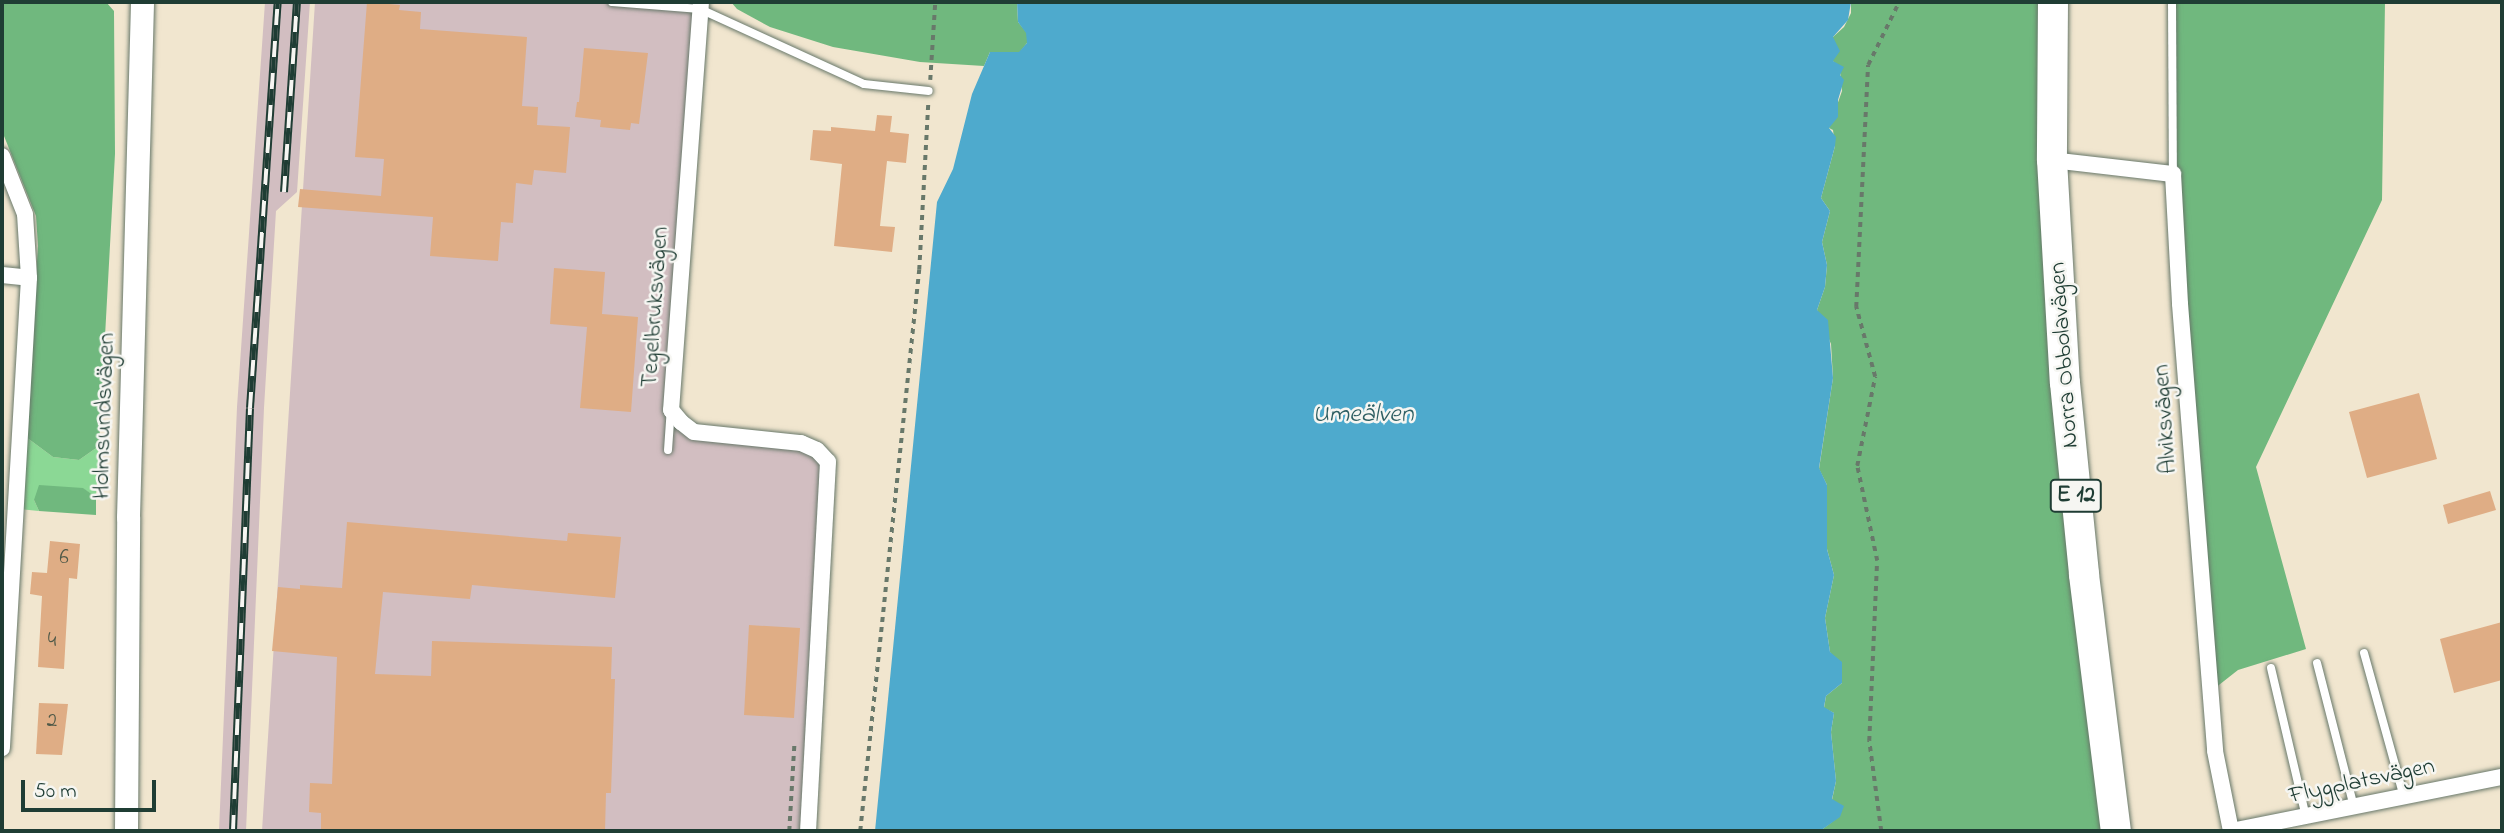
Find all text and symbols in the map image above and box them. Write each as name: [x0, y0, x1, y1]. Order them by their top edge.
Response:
street label: Tegelbruksvägen: [636, 226, 676, 388]
street label: Norra Obbolavägen: [2044, 261, 2086, 449]
street label: Holmsundsvägen: [88, 332, 122, 500]
street label: Alviksvägen: [2148, 363, 2184, 475]
water label: Umeälven: [1312, 400, 1414, 432]
road number: E 12: [2050, 476, 2102, 516]
house number: 6: [59, 545, 69, 571]
house number: 4: [48, 628, 56, 654]
house number: 2: [47, 708, 57, 734]
street label: Flygplatsvägen: [2287, 753, 2437, 811]
scale bar: [24, 766, 159, 810]
text: 50 m: [34, 777, 77, 807]

